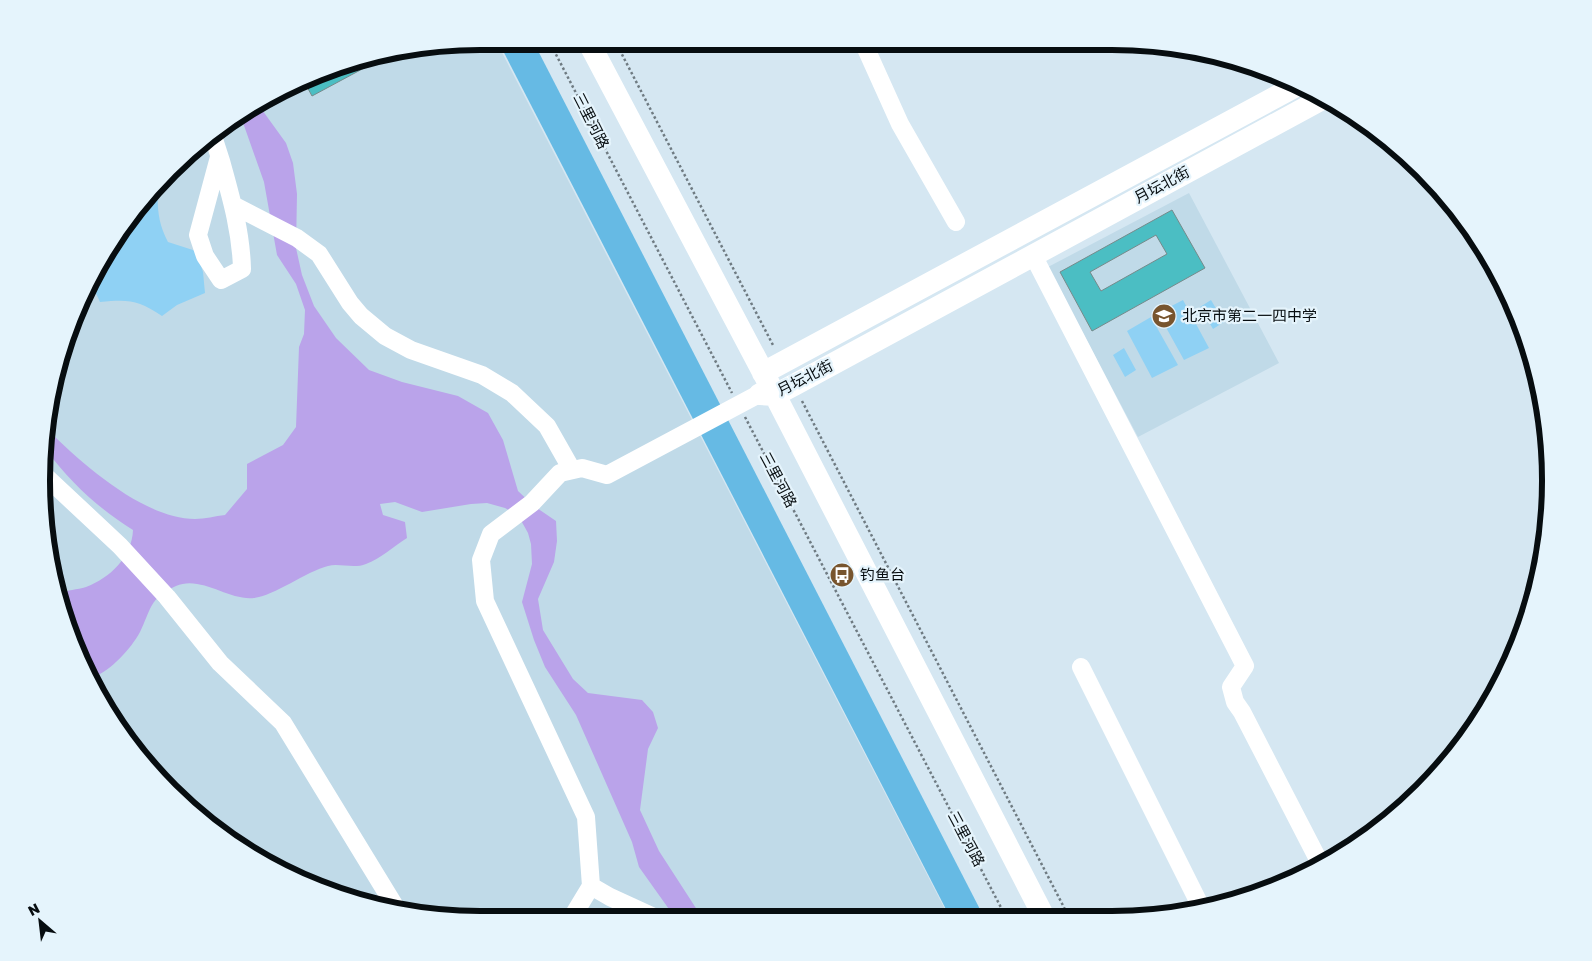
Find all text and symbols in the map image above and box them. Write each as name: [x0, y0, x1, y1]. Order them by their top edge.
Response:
street label: 三里河路: [570, 90, 614, 151]
street label: 月坛北街: [1131, 162, 1192, 206]
school or university icon: 北京市第二一四中学: [1151, 303, 1177, 329]
place label: 北京市第二一四中学: [1182, 306, 1317, 324]
street label: 月坛北街: [774, 355, 835, 399]
street label: 三里河路: [757, 449, 801, 510]
bus stop icon: 钓鱼台: [829, 562, 855, 588]
place label: 钓鱼台: [860, 565, 905, 583]
street label: 三里河路: [945, 808, 989, 869]
north arrow: [15, 896, 65, 946]
text: N: [25, 899, 42, 919]

